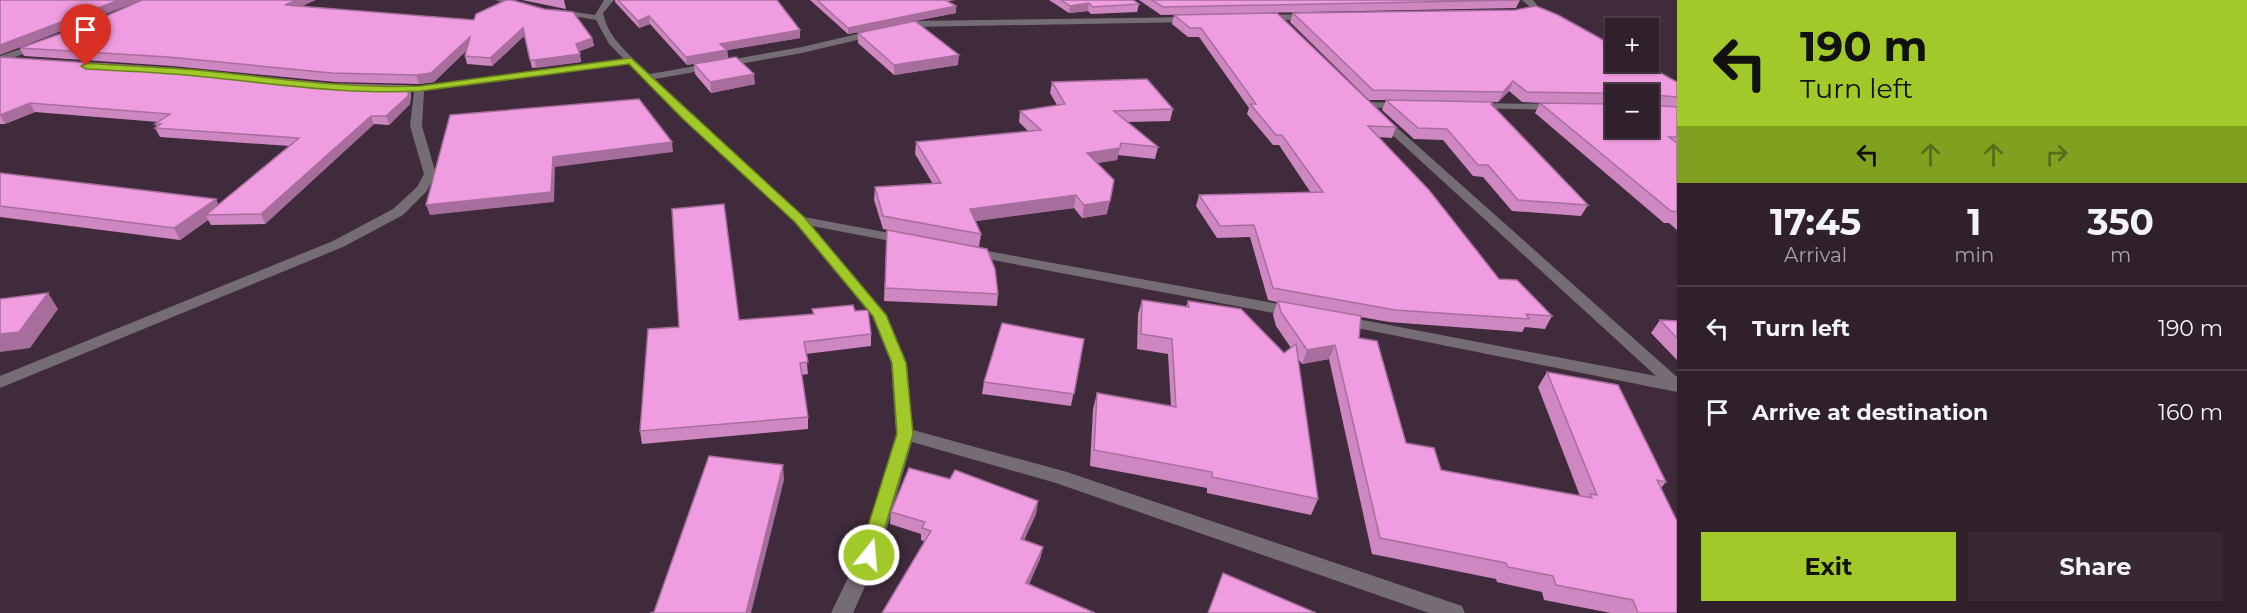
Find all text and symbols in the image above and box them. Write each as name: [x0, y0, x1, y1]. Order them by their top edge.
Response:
pin: [60, 4, 111, 66]
icon: arrive: [69, 13, 102, 46]
map controls: [1605, 18, 1659, 138]
button: +: [1605, 18, 1659, 72]
text: 190 m: [1800, 20, 1928, 72]
icon: left: [1701, 24, 1779, 102]
text: Turn left: [1800, 72, 1913, 105]
button: −: [1605, 84, 1659, 138]
icon: left: [1851, 138, 1884, 171]
icon: ahead: [1914, 138, 1947, 171]
icon: ahead: [1977, 138, 2010, 171]
icon: right: [2040, 138, 2073, 171]
text: 17:45: [1770, 200, 1861, 244]
text: 1: [1967, 200, 1981, 244]
text: 350: [2087, 200, 2154, 244]
text: Arrival: [1784, 243, 1847, 267]
text: min: [1954, 243, 1994, 267]
text: m: [2110, 243, 2131, 267]
icon: left: [1701, 312, 1734, 345]
text: Turn left: [1752, 315, 1850, 342]
text: 190 m: [2158, 315, 2223, 342]
icon: arrive: [1701, 396, 1734, 429]
text: Arrive at destination: [1752, 399, 1988, 426]
text: 160 m: [2158, 399, 2223, 426]
position arrow: [837, 523, 901, 587]
button: Exit: [1701, 532, 1956, 601]
button: Share: [1968, 532, 2223, 601]

